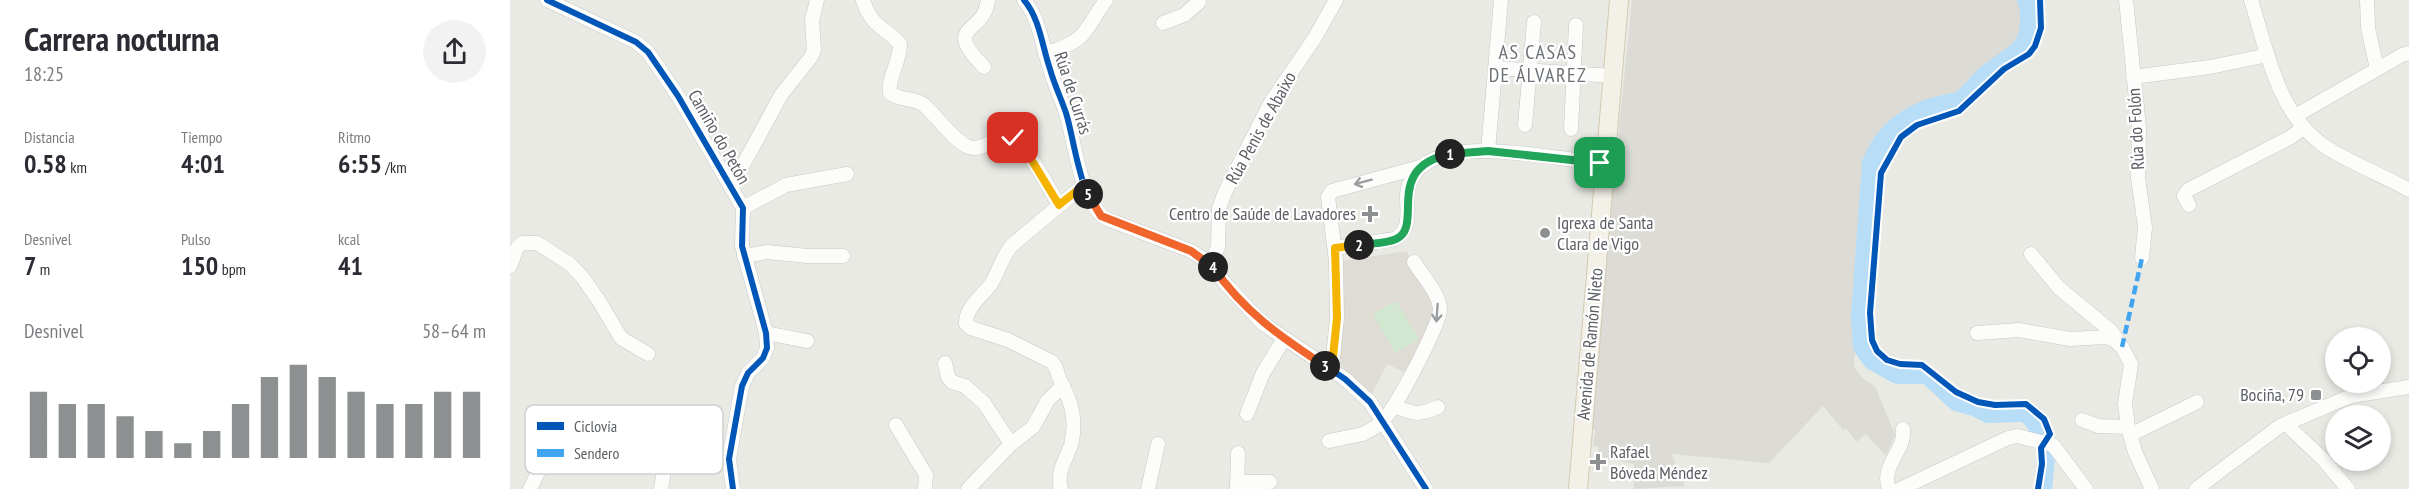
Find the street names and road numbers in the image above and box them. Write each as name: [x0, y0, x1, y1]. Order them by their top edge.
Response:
street label: Rúa de Currás: [1049, 49, 1098, 137]
street label: Rúa Penis de Abaixo: [1220, 67, 1301, 188]
street label: Camiño do Petón: [683, 85, 756, 188]
street label: Rúa do Folón: [2122, 88, 2149, 171]
street label: Avenida de Ramón Nieto: [1571, 267, 1608, 421]

